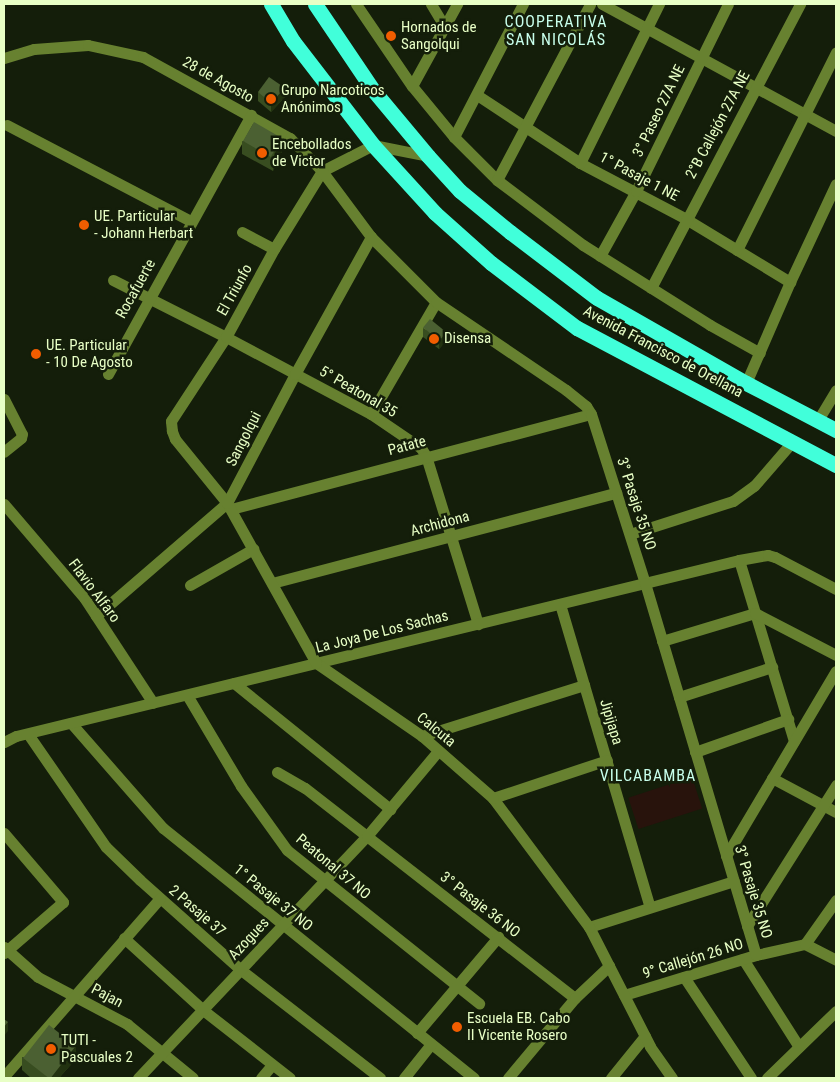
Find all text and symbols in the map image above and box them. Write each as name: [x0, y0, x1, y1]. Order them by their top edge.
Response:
district label: COOPERATIVA SAN NICOLÁS: [503, 12, 609, 50]
place label: Hornados de Sangolqui: [401, 18, 477, 53]
marker: Hornados de Sangolqui: [385, 30, 397, 42]
street label: 28 de Agosto: [179, 53, 257, 107]
street label: 3° Paseo 27A NE: [629, 62, 689, 160]
street label: 2°B Callejón 27A NE: [682, 68, 754, 182]
place label: Grupo Narcoticos Anónimos: [281, 81, 385, 116]
marker: Grupo Narcoticos Anónimos: [265, 93, 277, 105]
place label: Encebollados de Victor: [272, 135, 351, 170]
marker: Encebollados de Victor: [256, 147, 268, 159]
street label: 1° Pasaje 1 NE: [596, 149, 682, 205]
place label: UE. Particular - Johann Herbart: [94, 207, 193, 242]
marker: UE. Particular - Johann Herbart: [78, 219, 90, 231]
street label: Rocafuerte: [112, 256, 160, 322]
street label: El Triunfo: [213, 261, 257, 319]
street label: Avenida Francisco de Orellana: [580, 302, 746, 402]
place label: Disensa: [444, 330, 491, 348]
marker: Disensa: [428, 333, 440, 345]
place label: UE. Particular - 10 De Agosto: [46, 336, 133, 371]
marker: UE. Particular - 10 De Agosto: [30, 348, 42, 360]
street label: 5° Peatonal 35: [316, 362, 400, 422]
street label: Sangolqui: [223, 409, 265, 469]
street label: Patate: [386, 432, 428, 460]
street label: 3° Pasaje 35 NO: [613, 455, 659, 553]
street label: Archidona: [409, 508, 471, 540]
street label: Flavio Alfaro: [64, 556, 124, 626]
street label: La Joya De Los Sachas: [314, 607, 450, 657]
street label: Jipijapa: [596, 697, 626, 747]
street label: Calcuta: [413, 709, 459, 751]
district label: VILCABAMBA: [599, 766, 697, 786]
street label: Peatonal 37 NO: [292, 830, 374, 904]
street label: 3° Pasaje 35 NO: [730, 843, 776, 941]
street label: 1° Pasaje 37 NO: [230, 861, 316, 935]
street label: 3° Pasaje 36 NO: [437, 868, 523, 942]
street label: 2 Pasaje 37: [165, 882, 229, 940]
street label: Azogues: [225, 914, 273, 964]
street label: 9° Callejón 26 NO: [641, 935, 745, 983]
street label: Pajan: [88, 980, 126, 1012]
place label: Escuela EB. Cabo II Vicente Rosero: [467, 1009, 570, 1044]
marker: Escuela EB. Cabo II Vicente Rosero: [451, 1021, 463, 1033]
place label: TUTI - Pascuales 2: [61, 1031, 133, 1066]
marker: TUTI - Pascuales 2: [45, 1043, 57, 1055]

